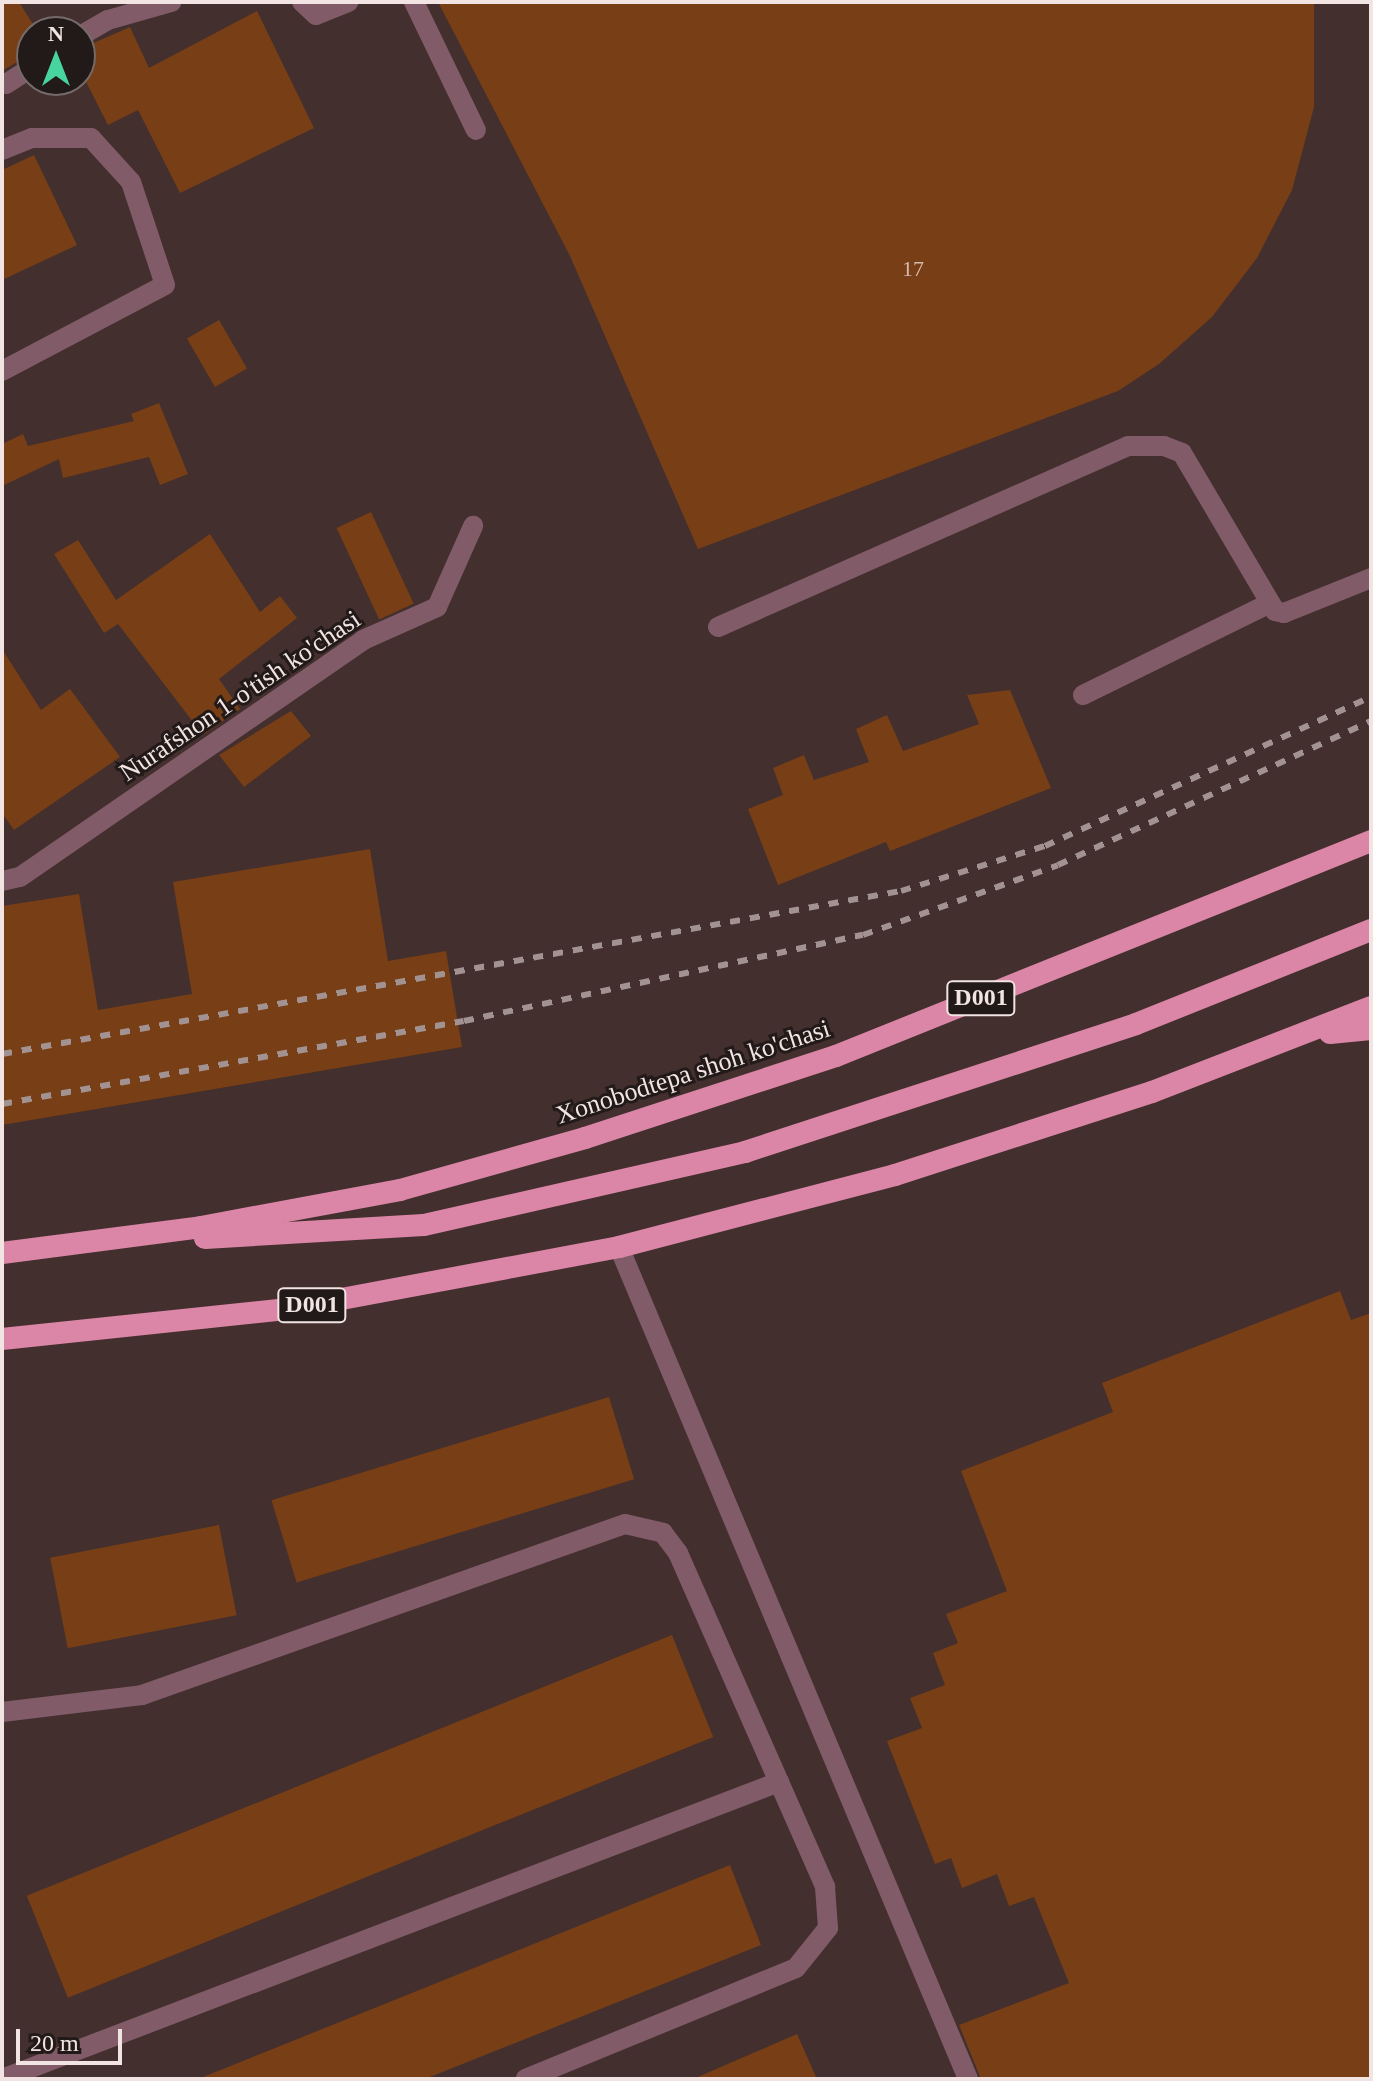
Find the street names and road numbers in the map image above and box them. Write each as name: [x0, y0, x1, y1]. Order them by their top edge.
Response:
street label: Nurafshon 1-o'tish ko'chasi: [114, 604, 366, 788]
road number: D001: [945, 978, 1017, 1018]
street label: Xonobodtepa shoh ko'chasi: [552, 1013, 834, 1131]
road number: D001: [276, 1285, 348, 1325]

